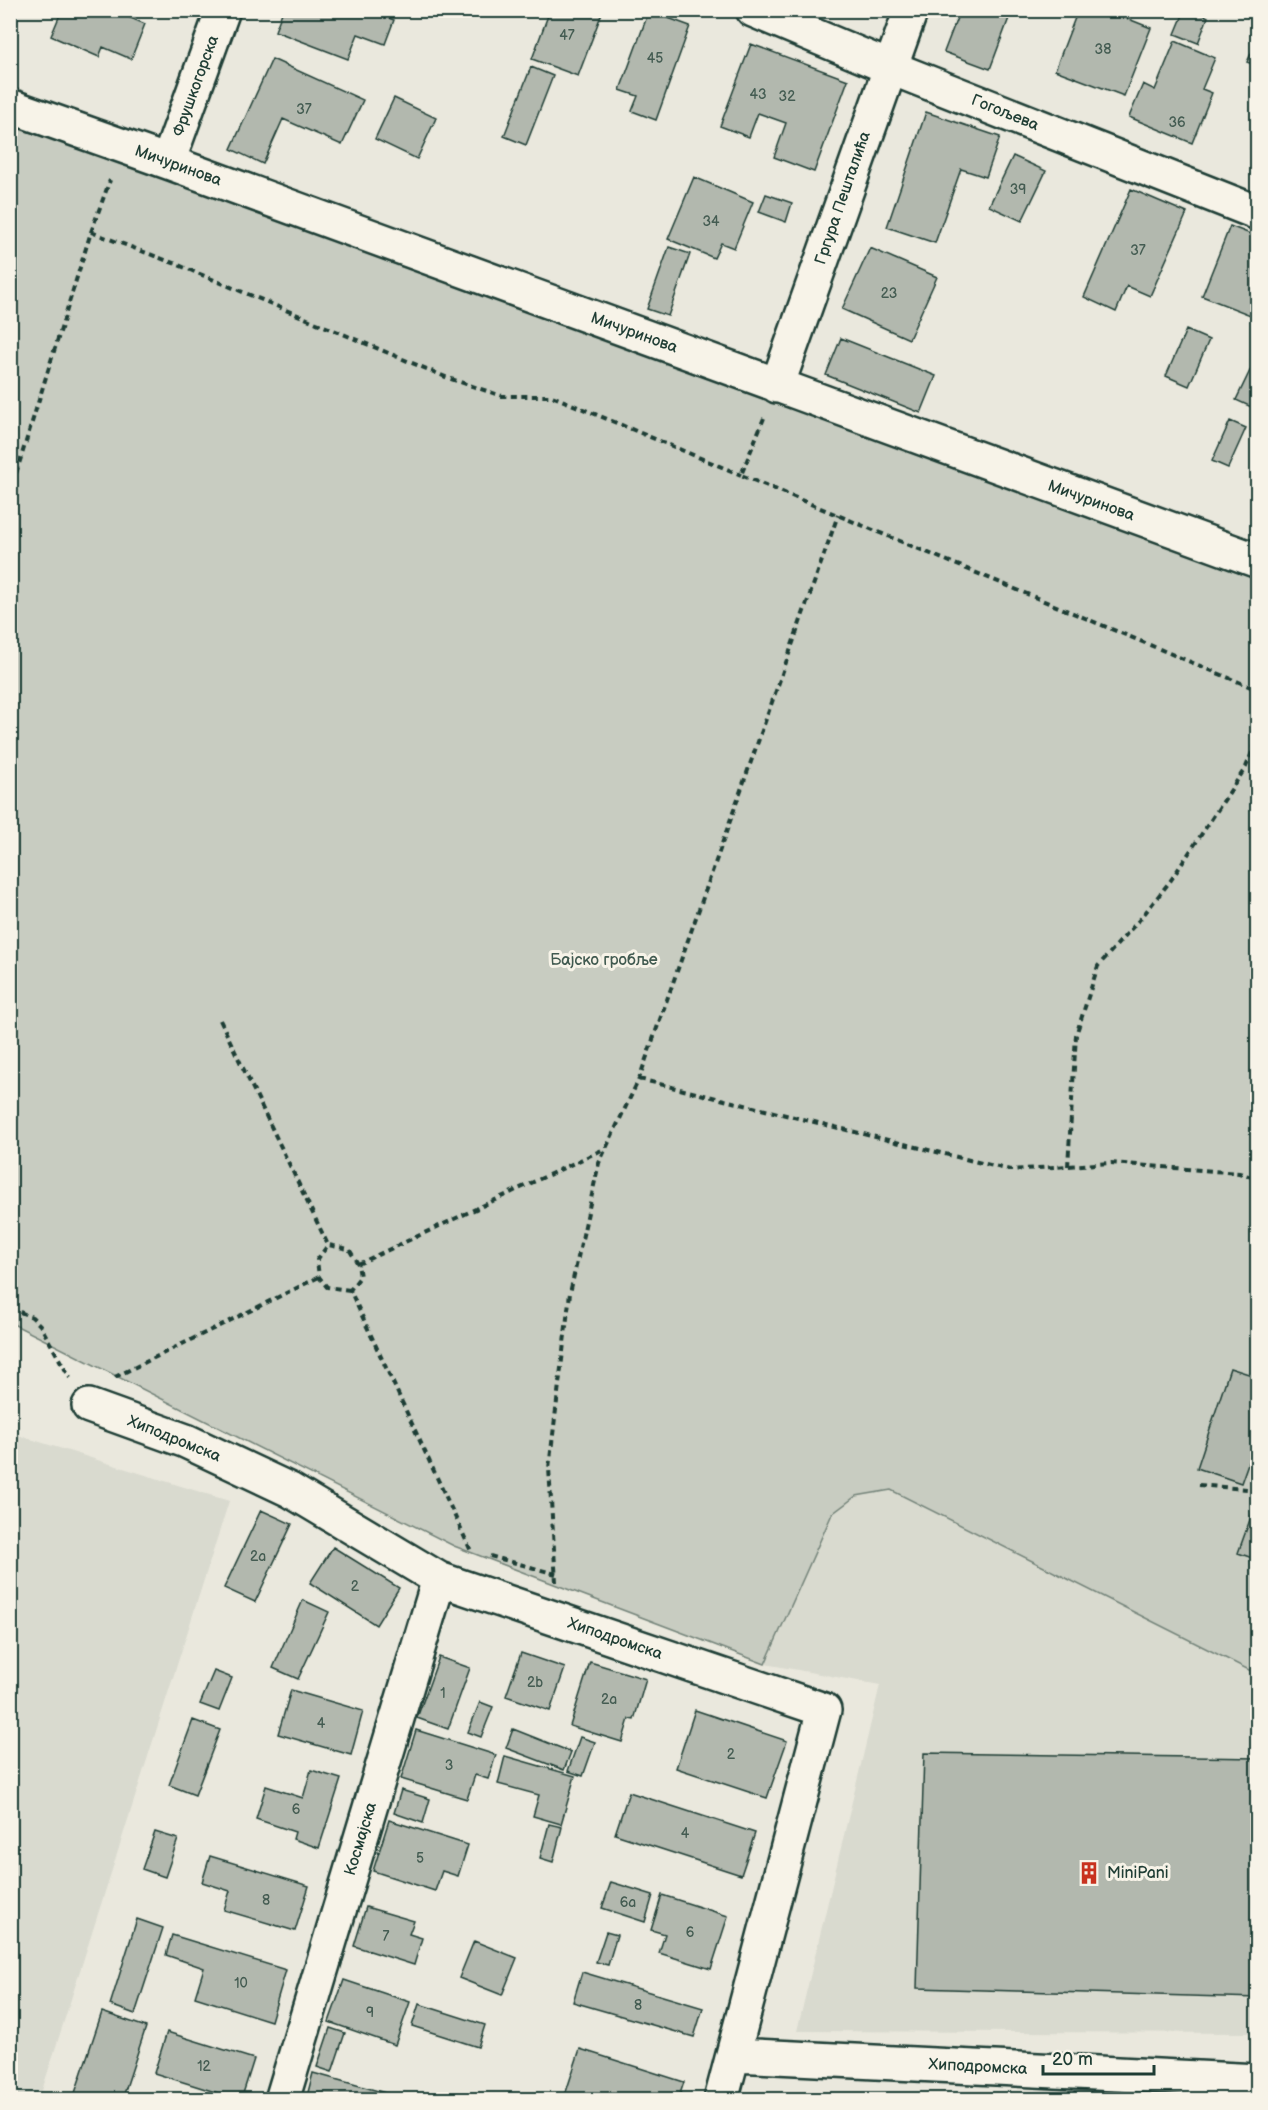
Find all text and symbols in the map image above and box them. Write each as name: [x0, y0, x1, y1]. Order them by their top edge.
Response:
house number: 47: [559, 27, 575, 44]
street label: Фрушкогорска: [169, 32, 223, 139]
house number: 38: [1095, 41, 1111, 58]
house number: 45: [647, 50, 663, 67]
house number: 43: [749, 86, 767, 103]
house number: 32: [779, 88, 796, 105]
street label: Гогољева: [968, 91, 1042, 135]
house number: 37: [296, 101, 312, 118]
house number: 36: [1168, 114, 1186, 131]
street label: Гргура Пешталића: [811, 128, 875, 267]
street label: Мичуринова: [132, 141, 225, 191]
house number: 39: [1010, 181, 1026, 198]
house number: 34: [702, 213, 720, 230]
house number: 37: [1130, 242, 1146, 259]
house number: 23: [881, 285, 897, 302]
street label: Мичуринова: [588, 308, 681, 358]
street label: Мичуринова: [1045, 476, 1138, 526]
park label: Бајско гробље: [550, 951, 658, 970]
street label: Хиподромска: [125, 1412, 224, 1467]
house number: 2a: [250, 1548, 266, 1565]
house number: 2: [351, 1578, 360, 1595]
street label: Хиподромска: [565, 1614, 665, 1664]
house number: 2b: [527, 1674, 543, 1691]
house number: 1: [440, 1685, 446, 1702]
house number: 2a: [601, 1691, 617, 1708]
house number: 4: [317, 1715, 326, 1732]
house number: 2: [727, 1746, 736, 1763]
house number: 3: [445, 1757, 453, 1774]
street label: Космајска: [341, 1799, 381, 1878]
house number: 6: [292, 1801, 301, 1818]
house number: 4: [681, 1825, 690, 1842]
house number: 5: [416, 1850, 424, 1867]
building icon: MiniPani: [1076, 1860, 1102, 1886]
place label: MiniPani: [1107, 1864, 1169, 1883]
house number: 8: [262, 1892, 270, 1909]
house number: 6a: [620, 1894, 636, 1911]
house number: 6: [686, 1924, 695, 1941]
house number: 7: [383, 1928, 390, 1945]
house number: 10: [234, 1975, 248, 1992]
house number: 8: [634, 1997, 642, 2014]
house number: 9: [366, 2004, 374, 2021]
scale bar: [1043, 2038, 1154, 2076]
text: 20 m: [1052, 2049, 1093, 2070]
street label: Хиподромска: [928, 2055, 1028, 2079]
house number: 12: [197, 2058, 212, 2075]

